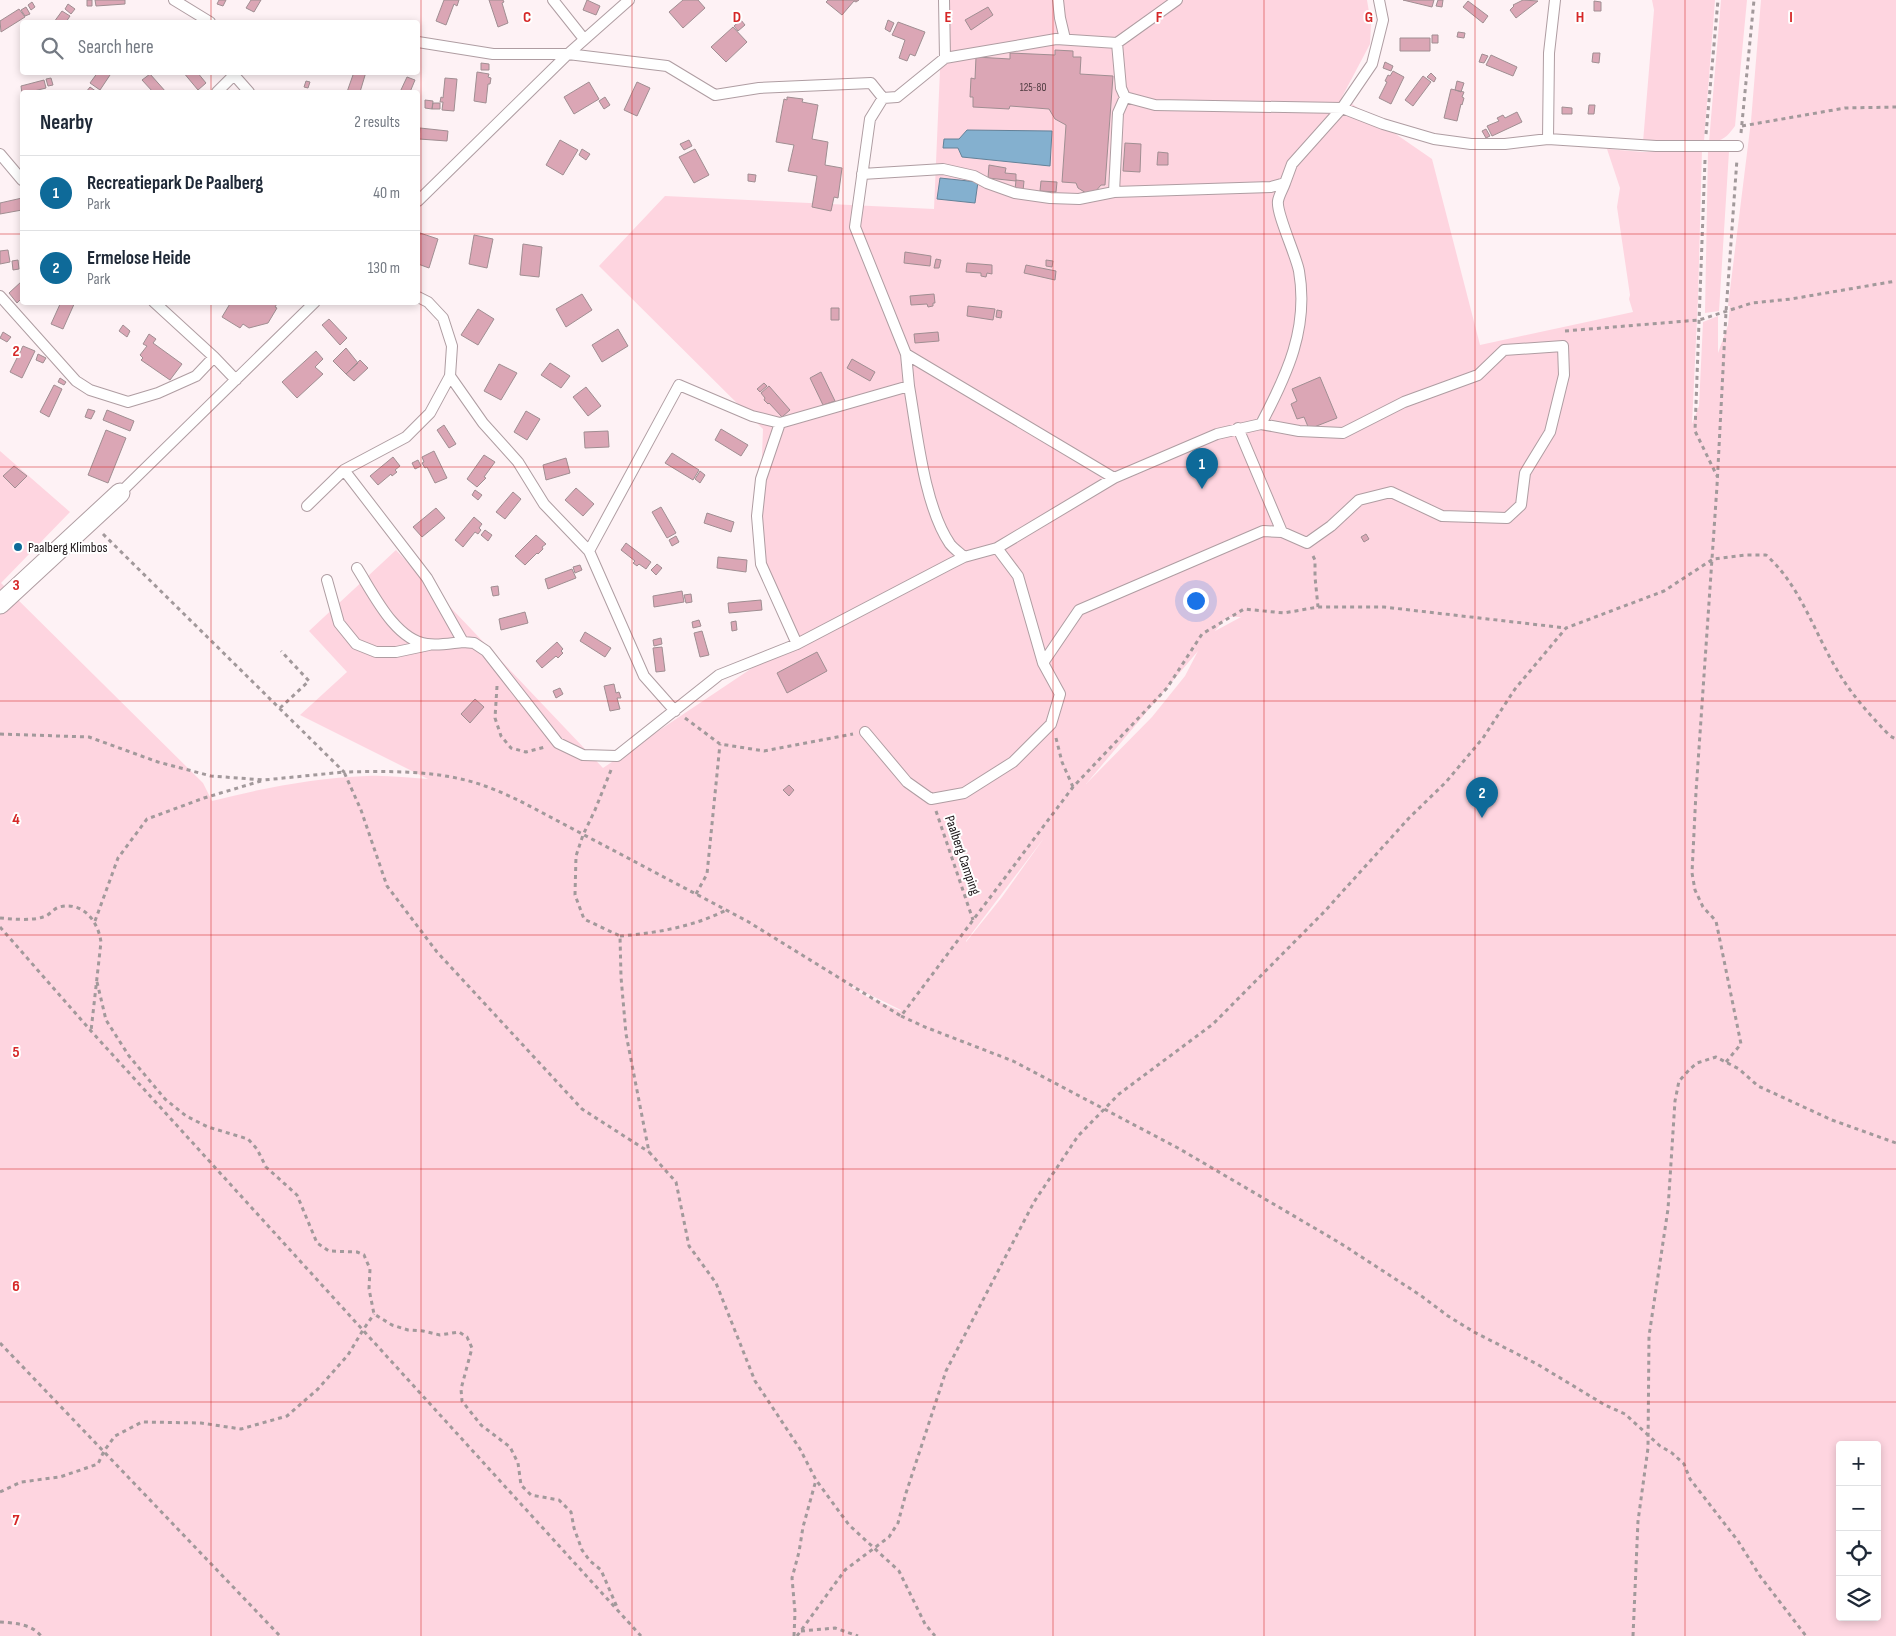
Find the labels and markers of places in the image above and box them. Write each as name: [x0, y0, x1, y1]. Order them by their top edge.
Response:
pin: 1: [1186, 448, 1218, 489]
place label: Paalberg Klimbos: [28, 539, 108, 556]
marker: Paalberg Klimbos: [12, 541, 24, 553]
pin: 2: [1466, 777, 1498, 818]

